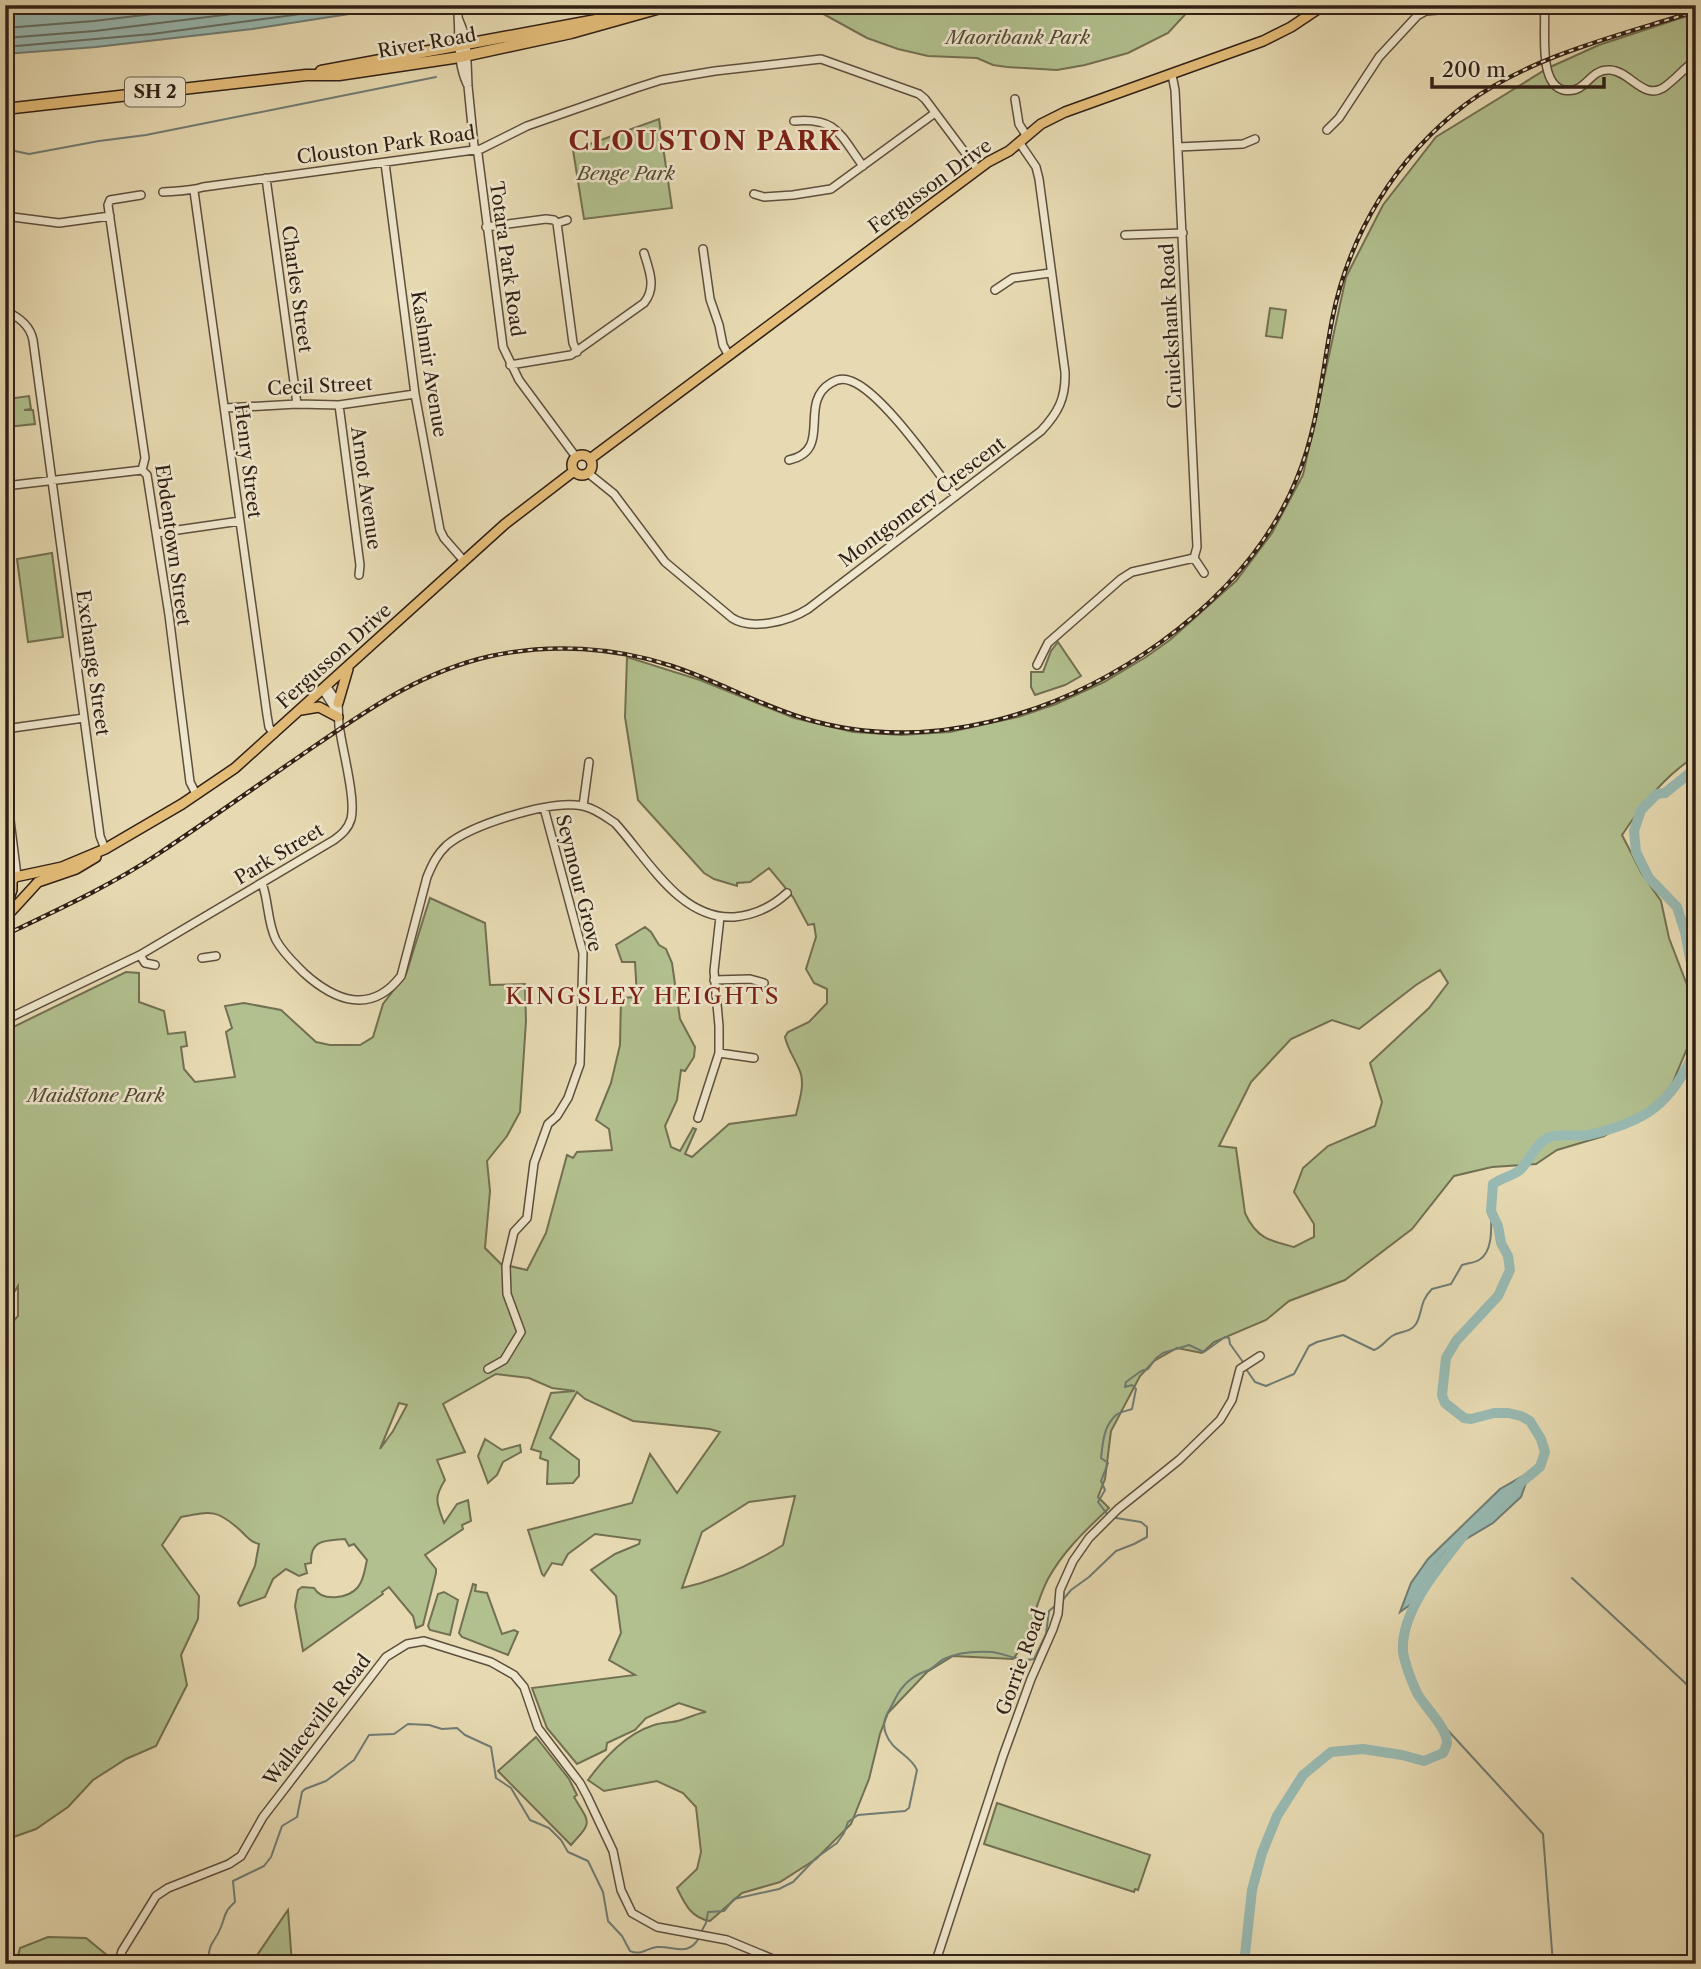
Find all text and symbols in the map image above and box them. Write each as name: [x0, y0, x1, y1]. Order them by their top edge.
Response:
street label: River Road: [376, 23, 478, 63]
park label: Maoribank Park: [944, 26, 1090, 49]
scale bar: [1432, 46, 1603, 90]
text: 200 m: [1442, 57, 1506, 82]
road number: SH 2: [125, 78, 185, 106]
street label: Clouston Park Road: [295, 121, 477, 169]
district label: CLOUSTON PARK: [568, 125, 842, 157]
street label: Fergusson Drive: [864, 134, 996, 238]
park label: Benge Park: [575, 162, 675, 185]
street label: Totara Park Road: [485, 180, 529, 339]
street label: Charles Street: [277, 224, 317, 354]
street label: Cruickshank Road: [1155, 242, 1187, 409]
street label: Kashmir Avenue: [406, 289, 452, 439]
street label: Cecil Street: [267, 372, 374, 400]
street label: Henry Street: [230, 402, 266, 520]
street label: Arnot Avenue: [346, 424, 386, 551]
street label: Montgomery Crescent: [834, 432, 1010, 572]
street label: Ebdentown Street: [150, 463, 196, 628]
street label: Exchange Street: [71, 589, 115, 738]
street label: Fergusson Drive: [272, 598, 396, 714]
street label: Seymour Grove: [551, 812, 607, 954]
street label: Park Street: [230, 818, 328, 890]
district label: KINGSLEY HEIGHTS: [505, 982, 781, 1010]
park label: Maidstone Park: [25, 1084, 165, 1107]
street label: Gorrie Road: [991, 1605, 1051, 1718]
street label: Wallaceville Road: [258, 1649, 376, 1791]

